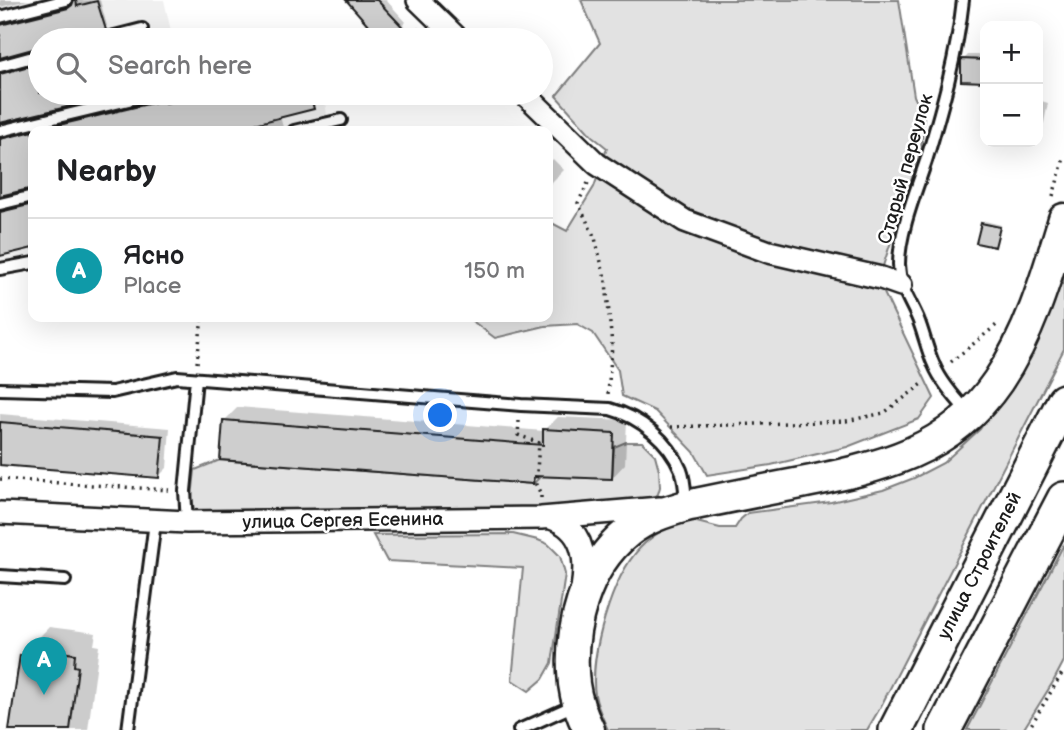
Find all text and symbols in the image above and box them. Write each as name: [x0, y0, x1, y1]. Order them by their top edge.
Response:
map controls: [980, 21, 1043, 147]
button: +: [980, 21, 1043, 84]
search box: [28, 28, 553, 105]
icon: search: [52, 48, 90, 86]
text: Search here: [108, 51, 252, 82]
button: −: [980, 84, 1043, 147]
street label: Старый переулок: [874, 91, 938, 247]
text: Nearby: [56, 154, 156, 190]
text: Ясно: [123, 241, 184, 272]
text: A: [72, 257, 86, 285]
text: 150 m: [464, 257, 525, 285]
text: Place: [123, 272, 181, 300]
your location: [423, 398, 457, 432]
street label: улица Строителей: [933, 488, 1027, 644]
street label: улица Сергея Есенина: [242, 508, 444, 534]
pin: A: [21, 637, 67, 695]

